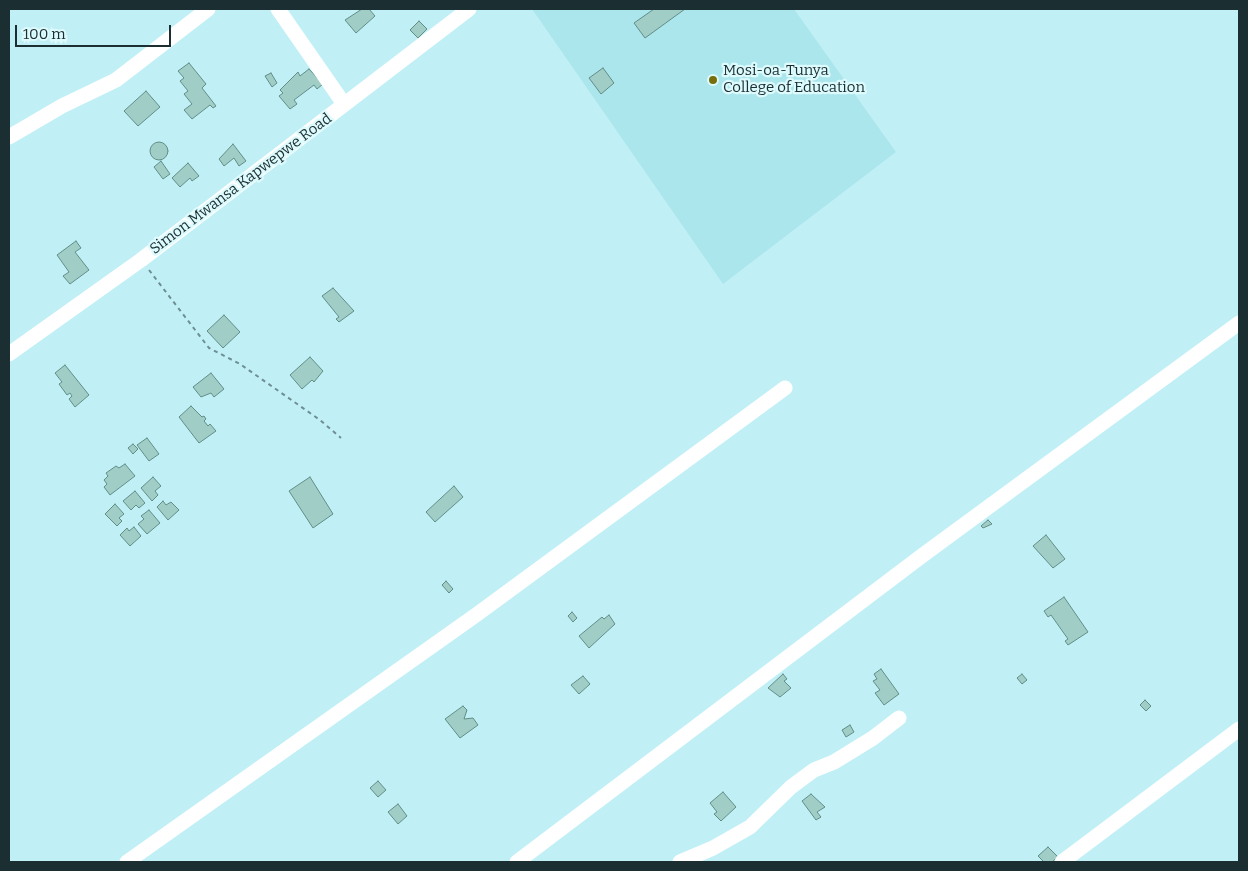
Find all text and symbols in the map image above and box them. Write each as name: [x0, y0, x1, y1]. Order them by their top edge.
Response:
scale bar: [18, 15, 174, 47]
text: 100 m: [23, 25, 66, 43]
place label: Mosi-oa-Tunya College of Education: [723, 62, 865, 97]
marker: Mosi-oa-Tunya College of Education: [707, 74, 719, 86]
street label: Simon Mwansa Kapwepwe Road: [147, 110, 335, 258]

